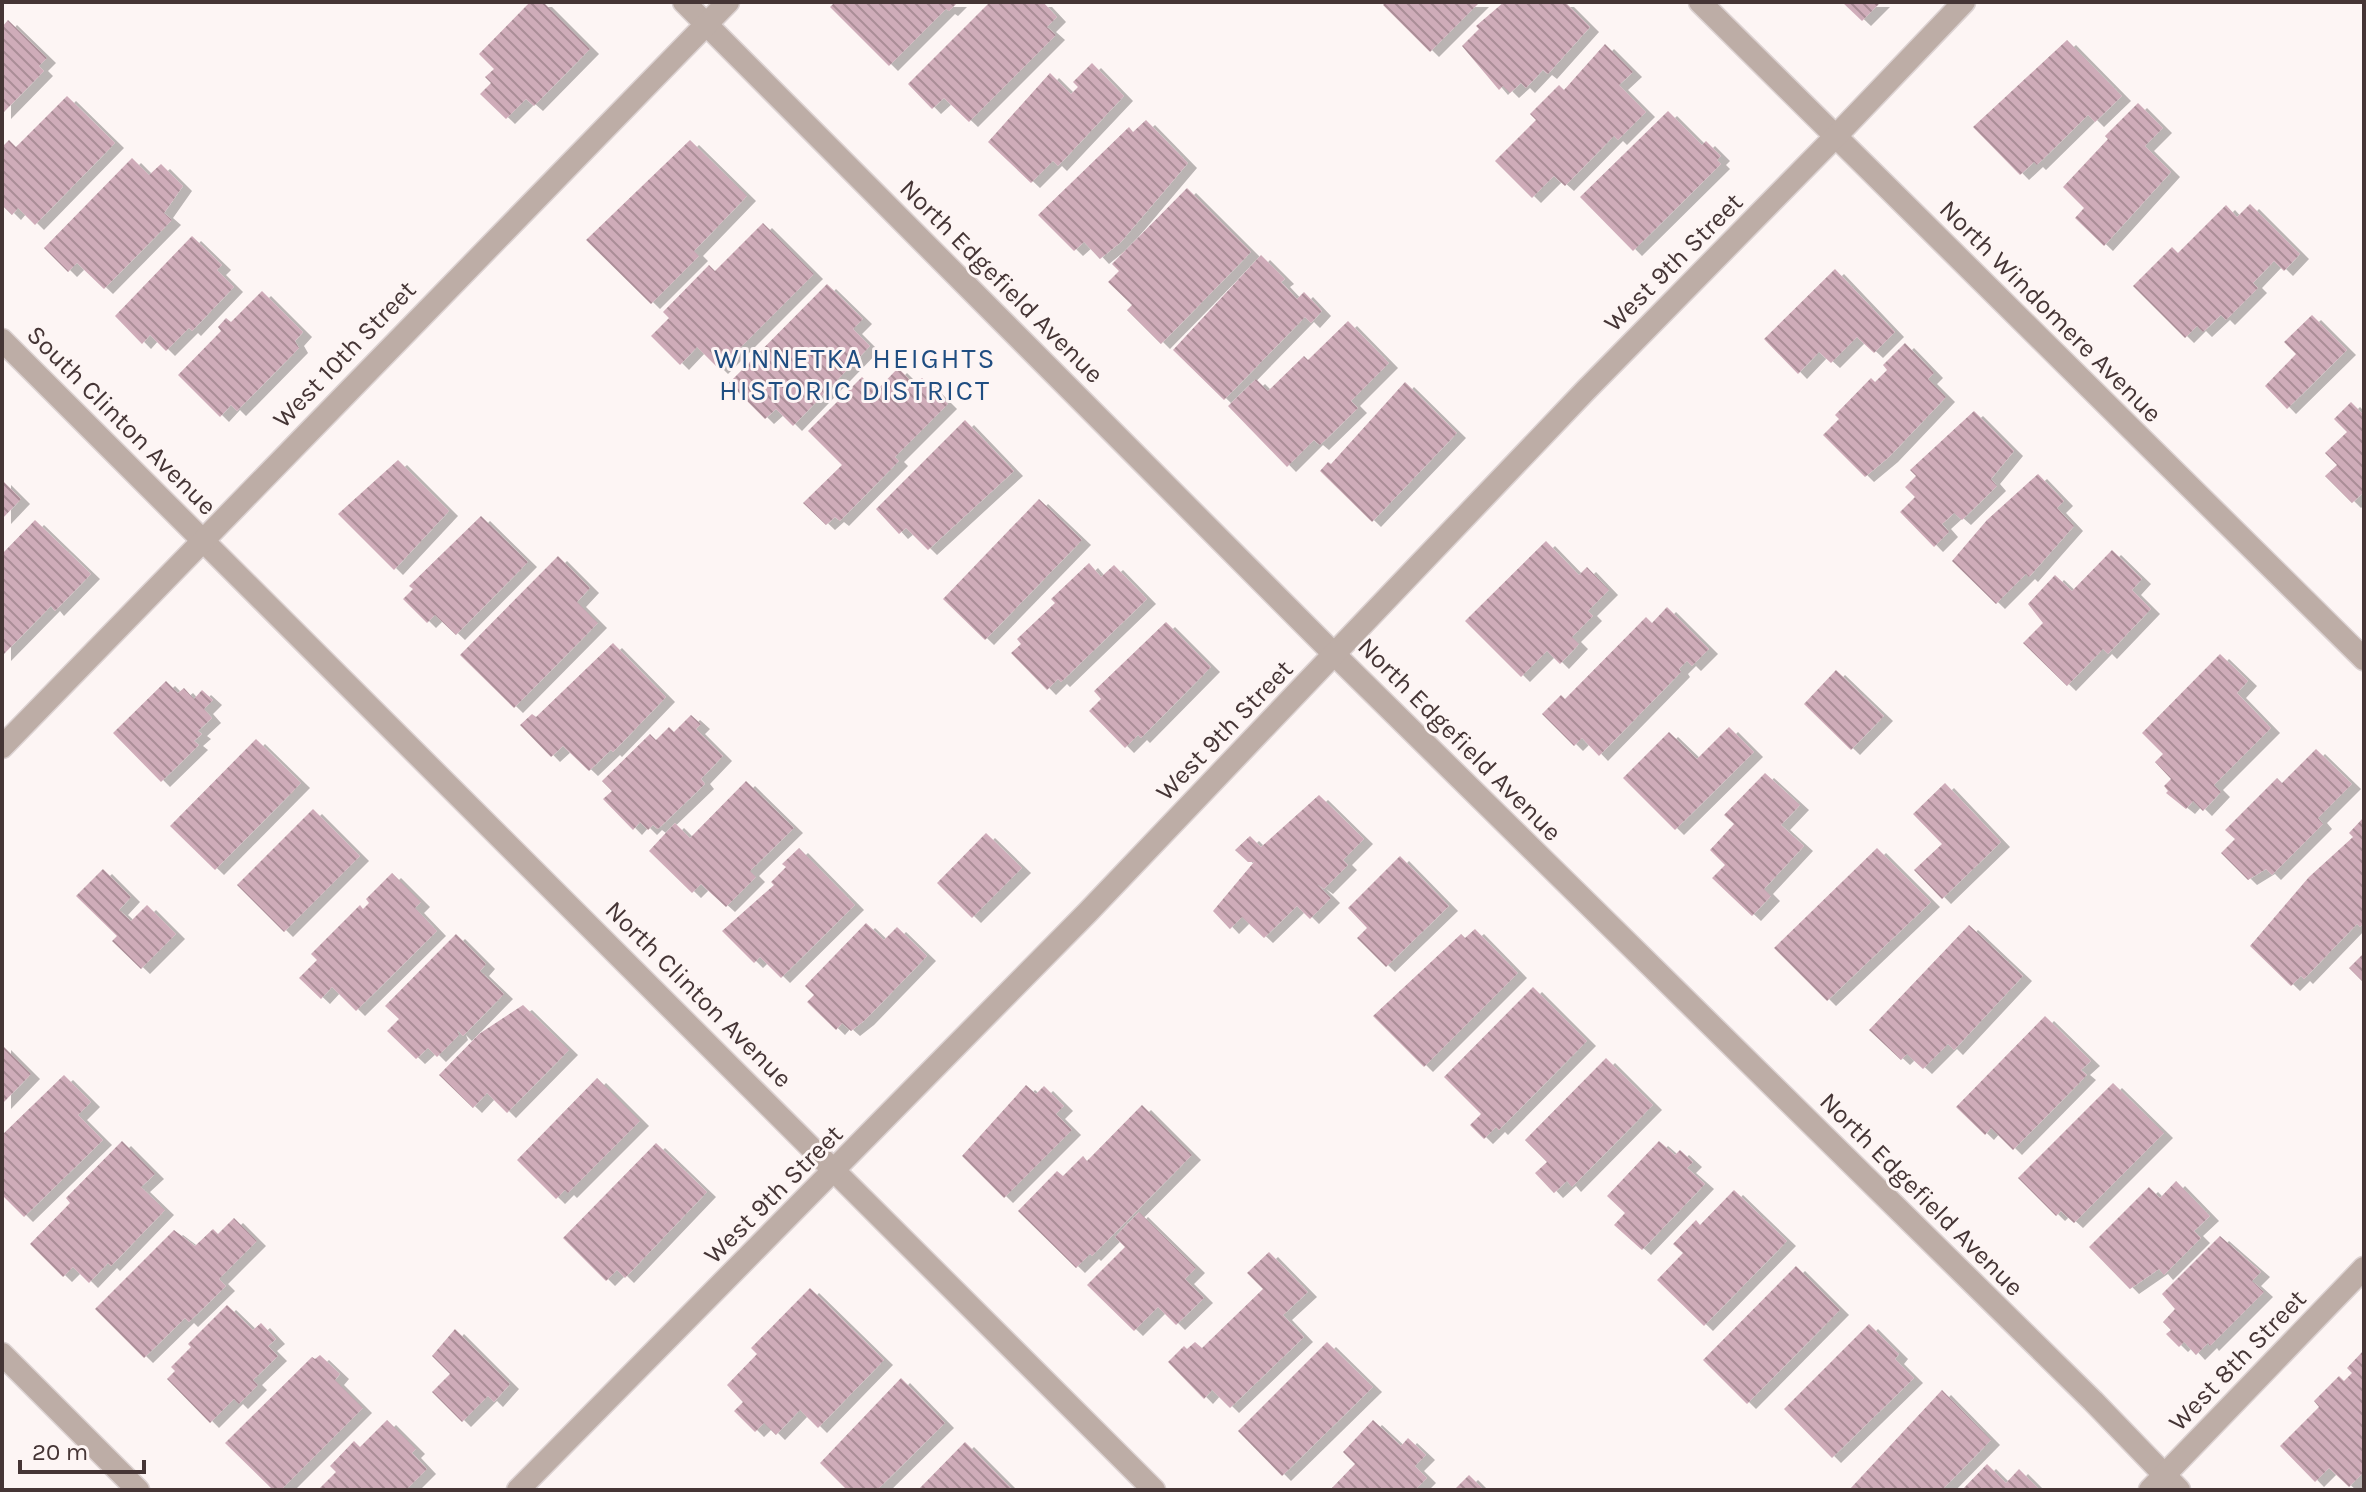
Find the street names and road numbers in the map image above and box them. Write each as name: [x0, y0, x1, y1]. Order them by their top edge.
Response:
street label: North Edgefield Avenue: [893, 173, 1110, 390]
street label: West 9th Street: [1598, 186, 1749, 338]
street label: North Windomere Avenue: [1933, 194, 2168, 429]
street label: West 10th Street: [266, 274, 422, 434]
street label: South Clinton Avenue: [20, 319, 223, 522]
street label: North Edgefield Avenue: [1351, 631, 1568, 848]
street label: West 9th Street: [1149, 653, 1299, 807]
street label: North Clinton Avenue: [599, 895, 798, 1094]
street label: North Edgefield Avenue: [1813, 1086, 2030, 1303]
street label: West 9th Street: [698, 1118, 849, 1270]
street label: West 8th Street: [2162, 1283, 2313, 1437]

